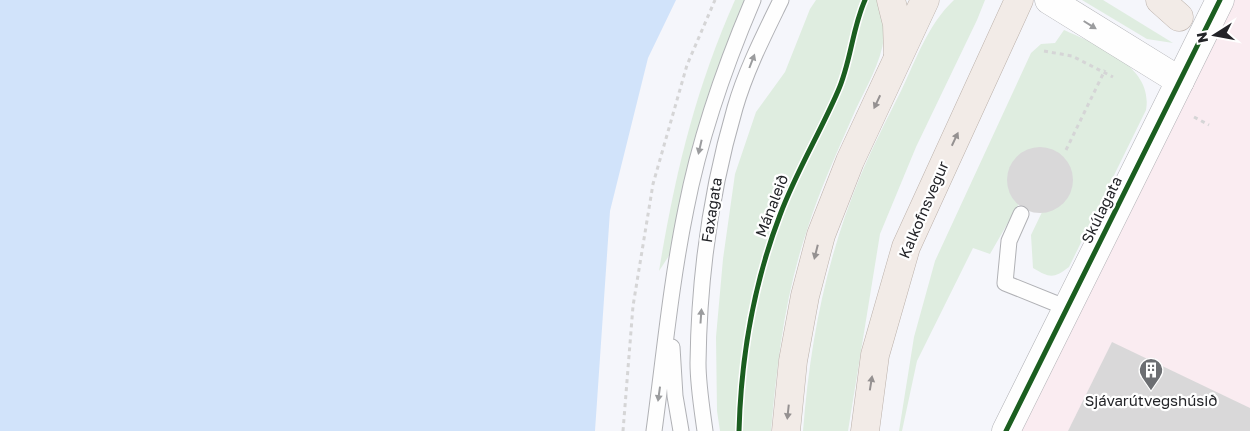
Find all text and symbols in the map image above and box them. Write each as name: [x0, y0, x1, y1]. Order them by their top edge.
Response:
north arrow: [1190, 10, 1240, 60]
one-way arrow: [1084, 21, 1097, 30]
text: N: [1192, 31, 1211, 44]
one-way arrow: [749, 54, 757, 68]
one-way arrow: [873, 95, 881, 109]
one-way arrow: [952, 132, 960, 146]
one-way arrow: [696, 140, 704, 155]
street label: Kalkofnsvegur: [894, 158, 952, 261]
street label: Mánaleið: [751, 172, 791, 239]
street label: Skúlagata: [1077, 173, 1125, 246]
street label: Faxagata: [697, 176, 725, 244]
one-way arrow: [812, 245, 820, 260]
one-way arrow: [698, 307, 706, 323]
building icon: Sjávarútvegshúsið: [1138, 357, 1164, 391]
one-way arrow: [867, 374, 875, 390]
one-way arrow: [655, 386, 663, 402]
place label: Sjávarútvegshúsið: [1085, 391, 1217, 409]
one-way arrow: [783, 404, 791, 420]

